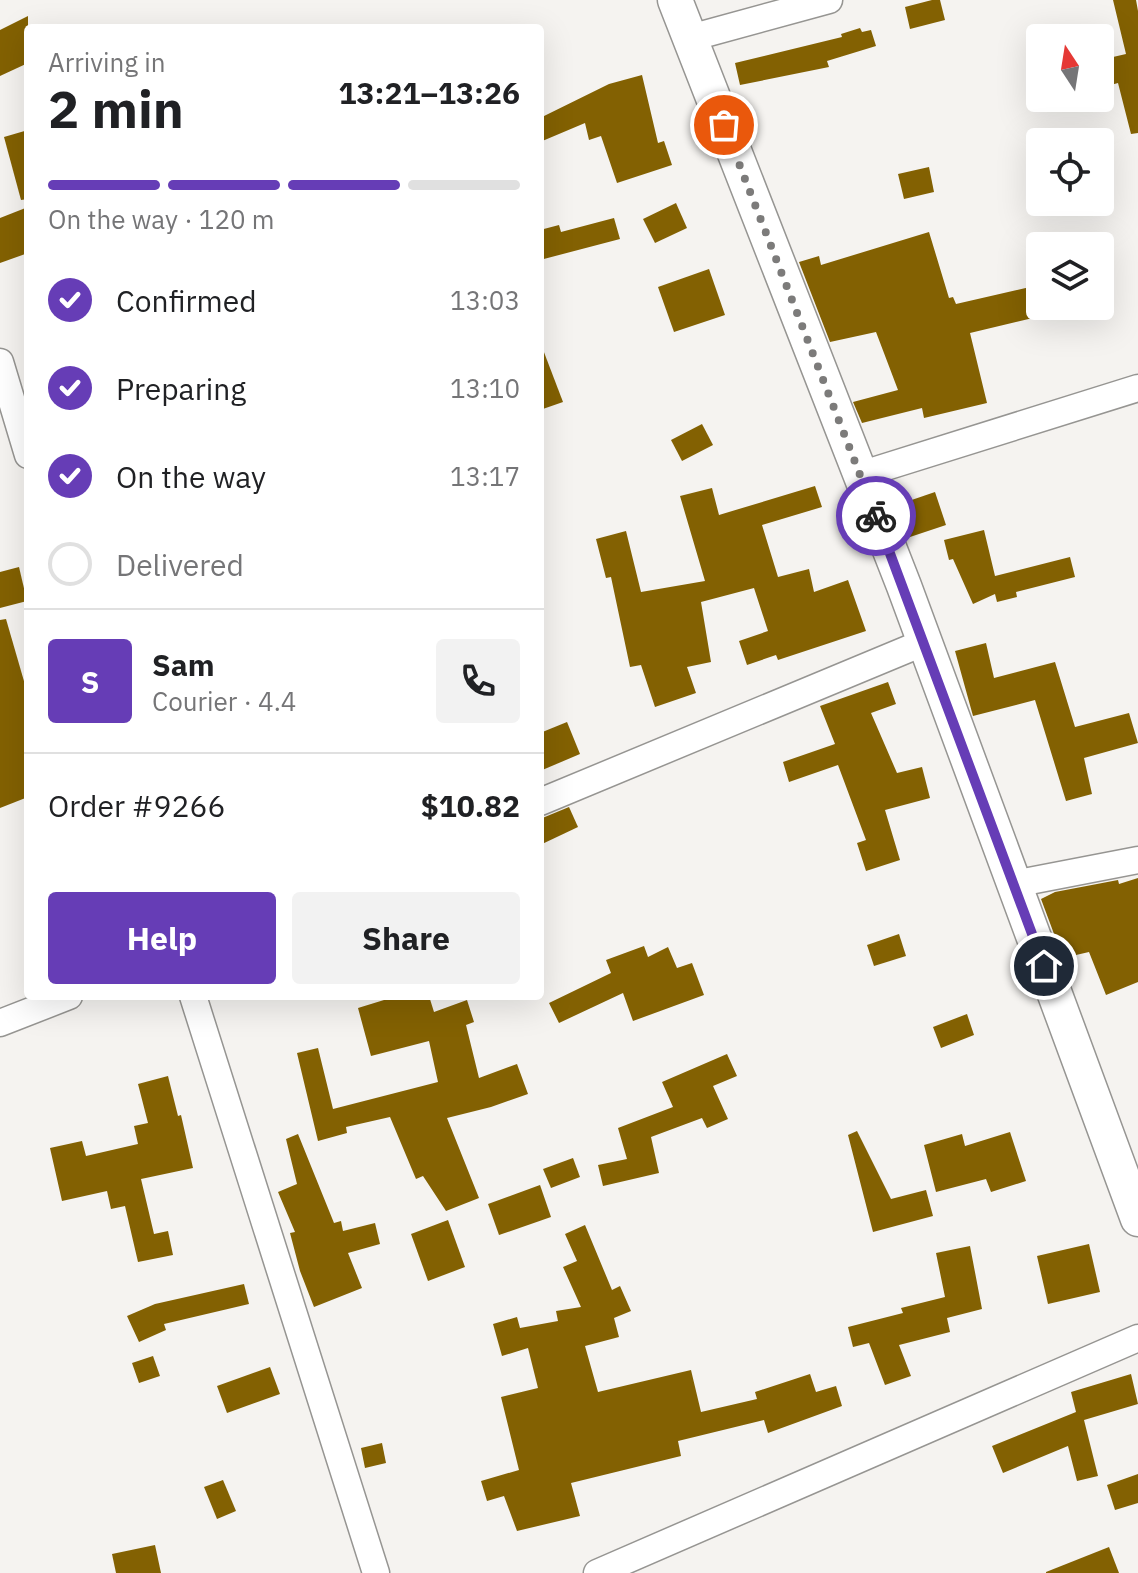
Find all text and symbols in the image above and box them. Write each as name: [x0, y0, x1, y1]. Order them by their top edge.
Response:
north arrow: [1026, 24, 1114, 112]
map controls: [1026, 24, 1114, 320]
text: Arriving in: [48, 45, 165, 79]
text: 13:21–13:26: [339, 73, 520, 112]
text: 2 min: [48, 75, 184, 142]
pin: [690, 91, 758, 159]
icon: bag: [702, 103, 746, 147]
button: locate: [1026, 128, 1114, 216]
text: On the way · 120 m: [48, 202, 274, 236]
button: layers: [1026, 232, 1114, 320]
icon: check: [48, 278, 92, 322]
text: Confirmed: [116, 281, 257, 320]
text: 13:03: [450, 283, 520, 317]
icon: check: [48, 366, 92, 410]
text: Preparing: [116, 369, 246, 408]
text: 13:10: [450, 371, 520, 405]
icon: check: [48, 454, 92, 498]
text: On the way: [116, 457, 266, 496]
text: 13:17: [450, 459, 520, 493]
courier: [836, 476, 916, 556]
icon: bike: [854, 494, 898, 538]
text: Delivered: [116, 545, 244, 584]
button: phone: [436, 639, 520, 723]
text: Sam: [152, 645, 215, 684]
text: S: [81, 662, 99, 701]
text: Courier · 4.4: [152, 684, 296, 718]
text: Order #9266: [48, 786, 225, 825]
text: $10.82: [421, 786, 520, 825]
button: Help: [48, 892, 276, 984]
button: Share: [292, 892, 520, 984]
pin: [1010, 932, 1078, 1000]
icon: home: [1022, 944, 1066, 988]

